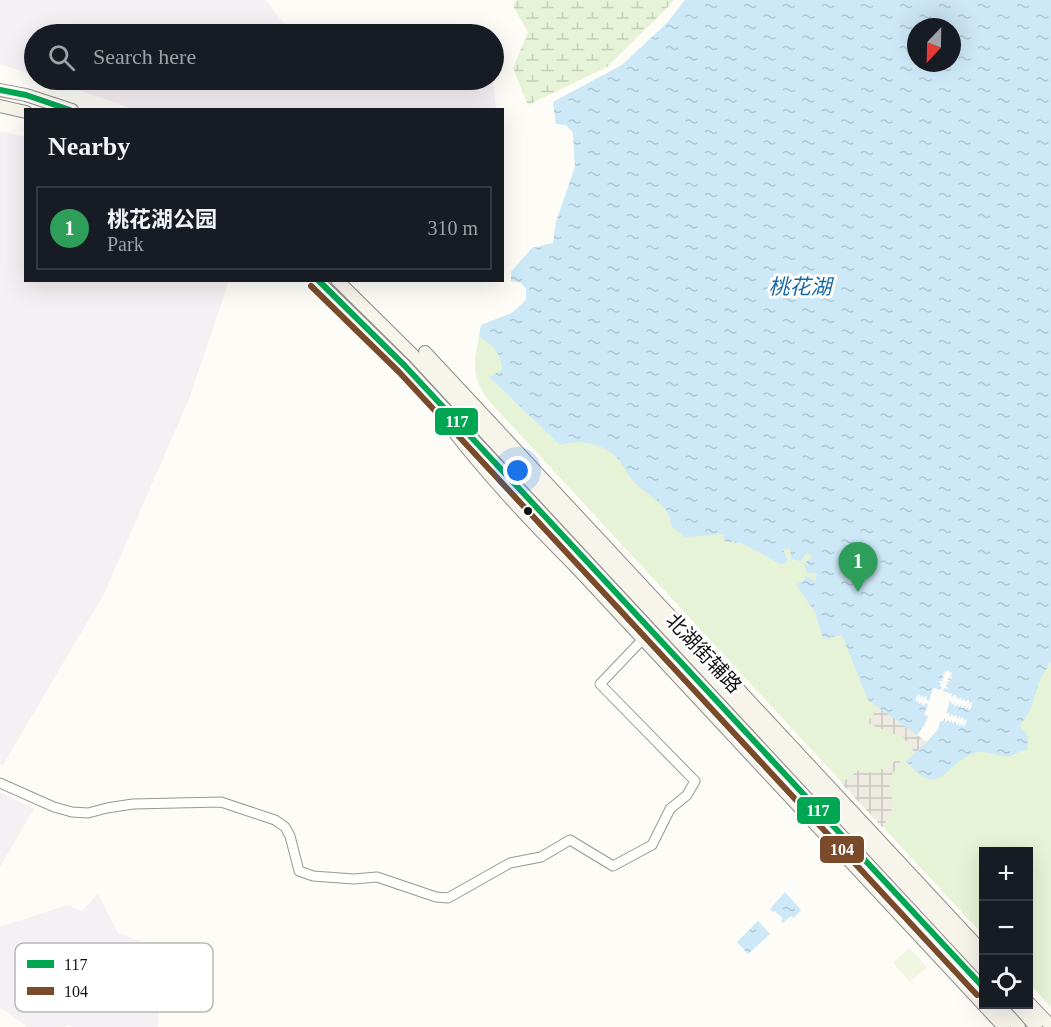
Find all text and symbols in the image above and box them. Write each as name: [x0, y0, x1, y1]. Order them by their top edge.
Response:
north arrow: [907, 18, 961, 72]
search box: [24, 24, 504, 90]
icon: search: [45, 41, 78, 74]
text: Search here: [93, 44, 196, 69]
text: Nearby: [48, 132, 130, 161]
text: 桃花湖公园: [107, 207, 217, 232]
text: 1: [65, 217, 75, 239]
text: 310 m: [427, 217, 478, 239]
text: Park: [107, 233, 144, 255]
water label: 桃花湖: [769, 275, 834, 299]
line badge: 117: [434, 407, 479, 436]
text: 117: [445, 413, 469, 430]
your location: [503, 456, 532, 485]
unlabelled marker: [522, 505, 534, 517]
pin: 1: [838, 542, 878, 592]
street label: 北湖街辅路: [662, 609, 746, 697]
line badge: 117: [796, 796, 841, 825]
text: 117: [806, 802, 830, 819]
line badge: 104: [819, 835, 865, 864]
text: 104: [830, 841, 854, 858]
map controls: [979, 847, 1033, 1009]
button: +: [979, 847, 1033, 901]
button: −: [979, 901, 1033, 955]
legend: [15, 943, 213, 1012]
button: locate: [979, 955, 1033, 1009]
text: 117: [64, 956, 87, 973]
text: 104: [64, 983, 88, 1000]

